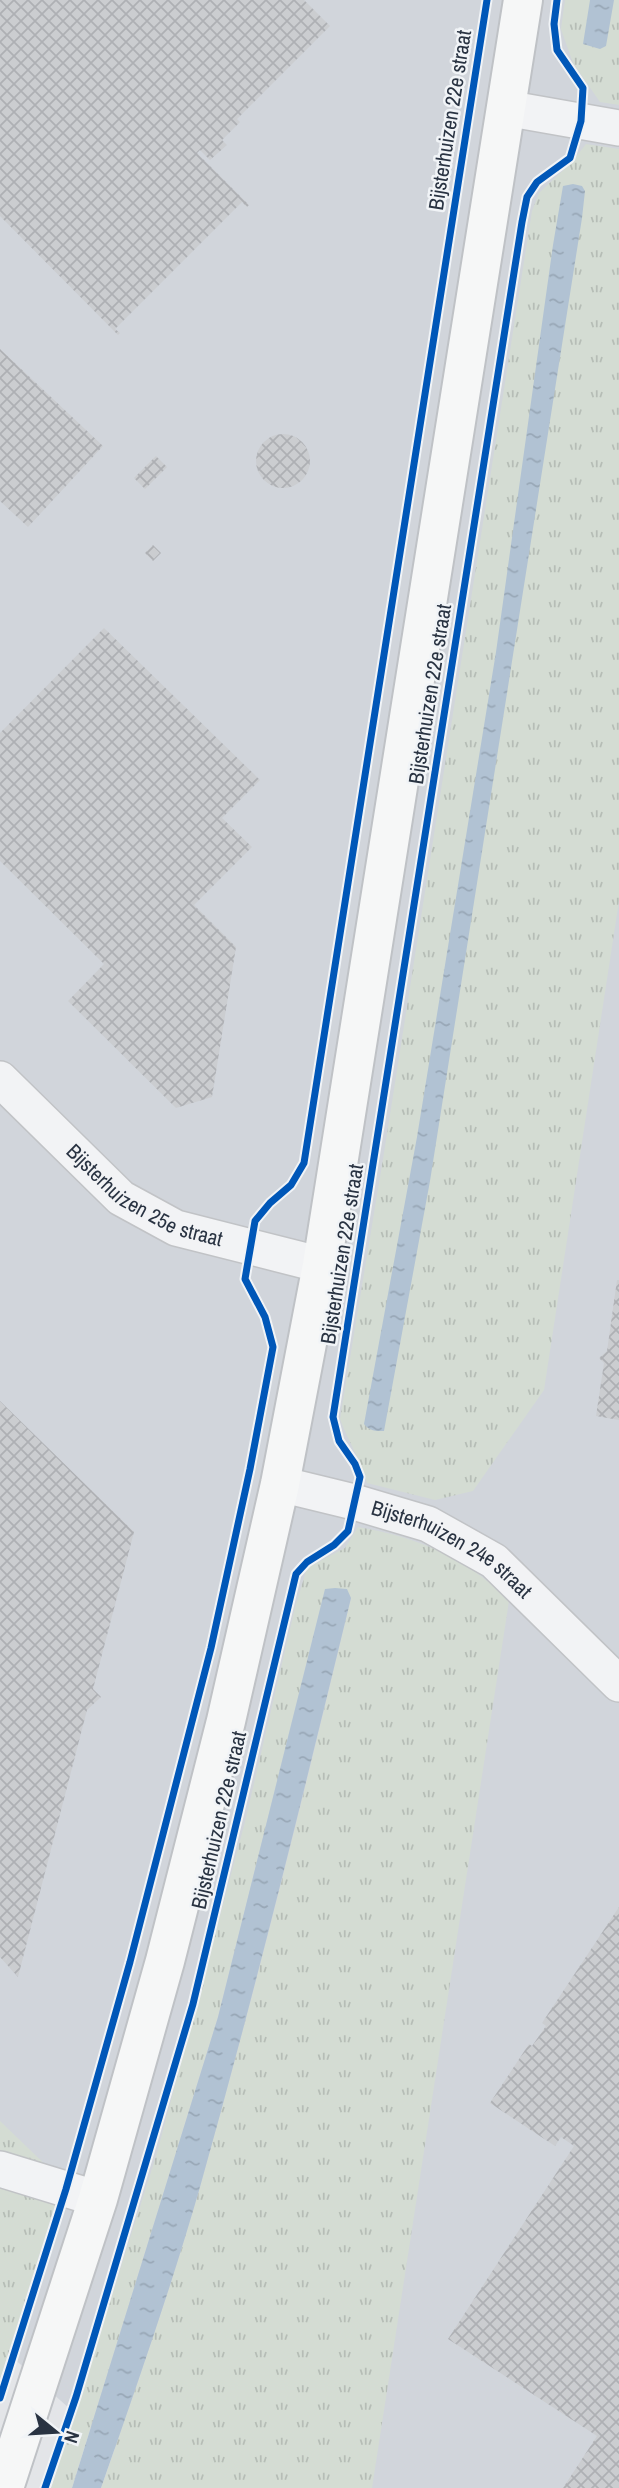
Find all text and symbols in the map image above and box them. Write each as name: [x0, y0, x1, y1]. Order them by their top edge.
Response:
street label: Bijsterhuizen 22e straat: [421, 28, 478, 212]
street label: Bijsterhuizen 22e straat: [401, 602, 458, 786]
street label: Bijsterhuizen 25e straat: [60, 1137, 226, 1253]
street label: Bijsterhuizen 22e straat: [313, 1162, 370, 1346]
street label: Bijsterhuizen 24e straat: [368, 1493, 539, 1605]
street label: Bijsterhuizen 22e straat: [184, 1728, 253, 1912]
north arrow: [21, 2397, 91, 2467]
text: N: [58, 2428, 86, 2447]

